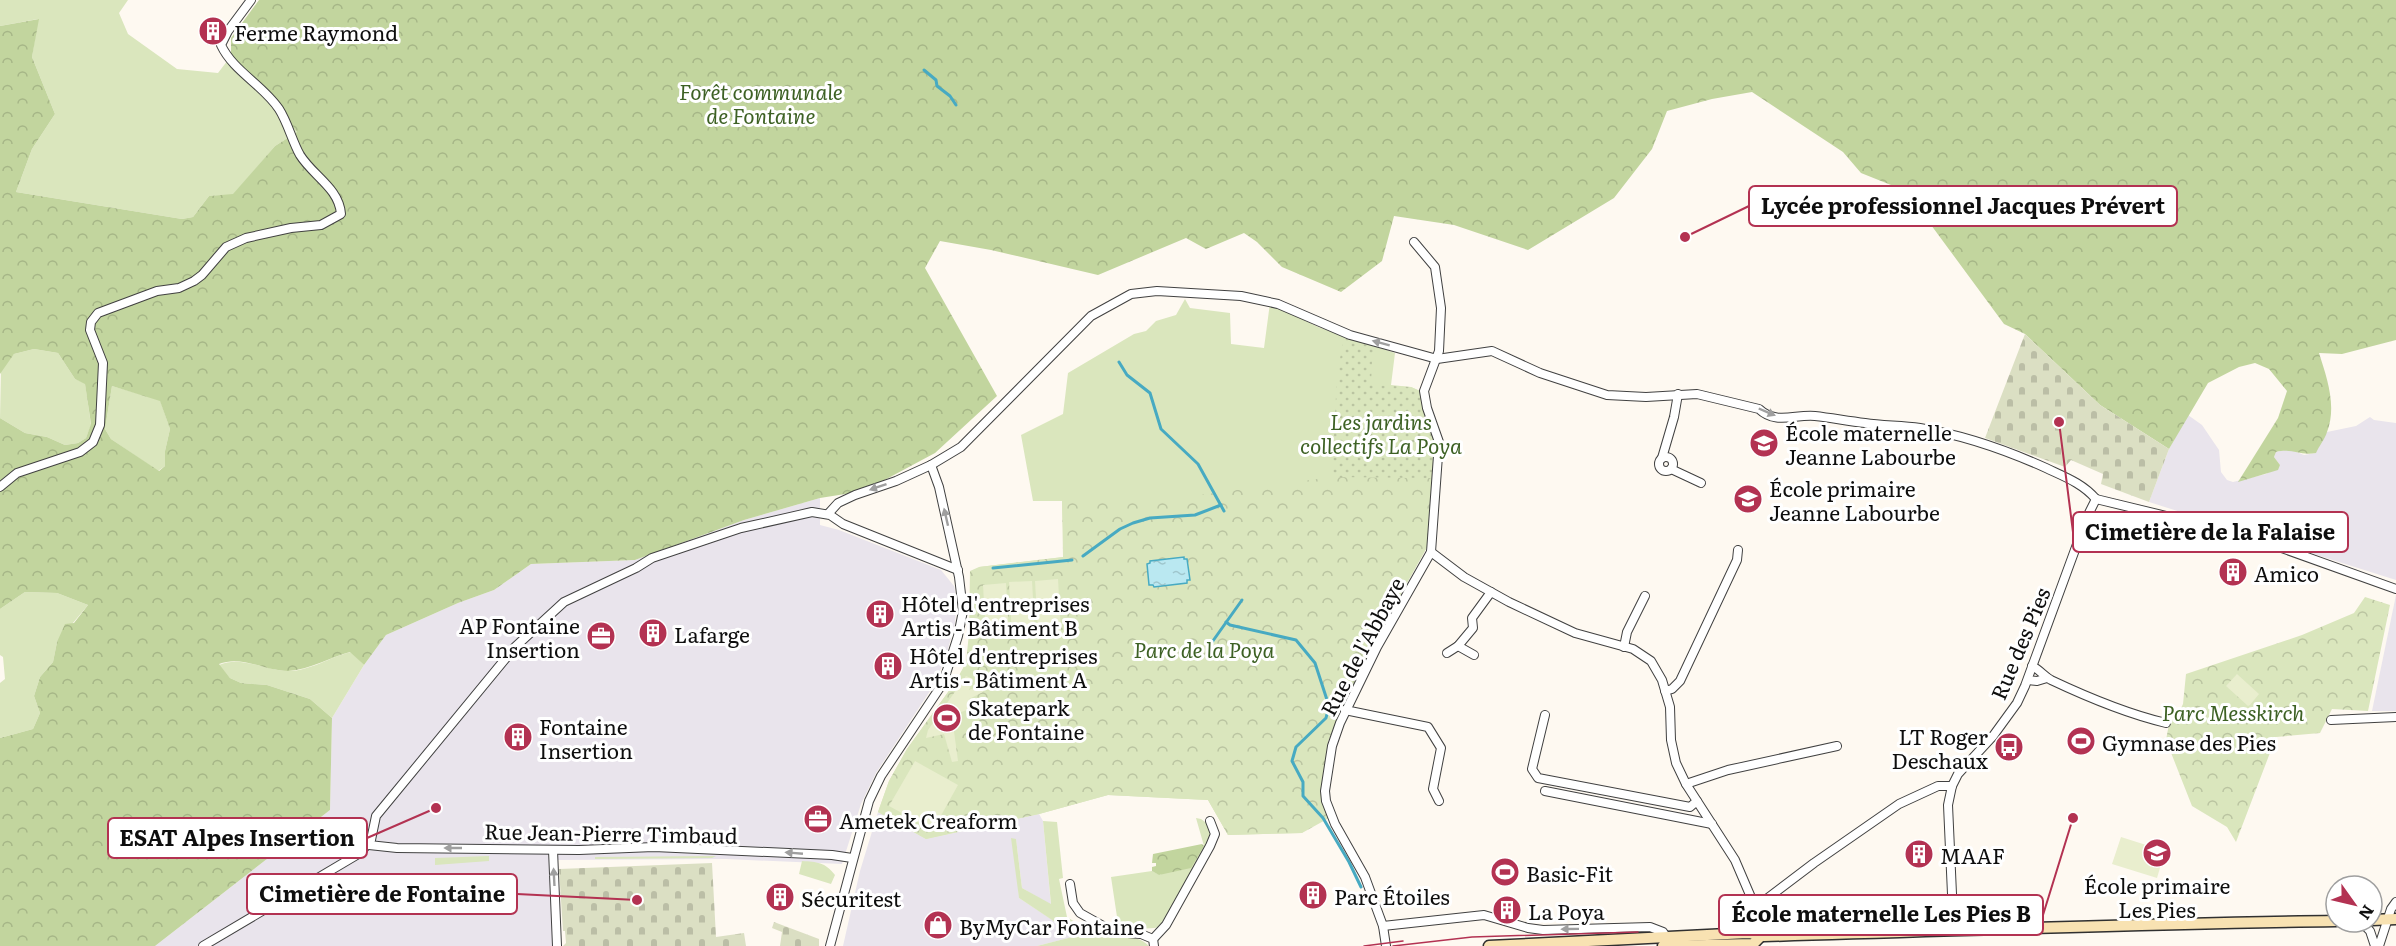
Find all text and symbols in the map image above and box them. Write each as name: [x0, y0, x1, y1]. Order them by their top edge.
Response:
building icon: Ferme Raymond: [197, 15, 229, 47]
place label: Ferme Raymond: [234, 16, 398, 47]
park label: Forêt communale de Fontaine: [679, 75, 843, 130]
callout: Lycée professionnel Jacques Prévert: [1749, 186, 2177, 226]
text: Lycée professionnel Jacques Prévert: [1761, 188, 2166, 221]
one-way arrow: [1372, 338, 1390, 347]
park label: Les jardins collectifs La Poya: [1300, 405, 1462, 460]
one-way arrow: [1759, 407, 1777, 417]
place label: École maternelle Jeanne Labourbe: [1785, 416, 1956, 471]
school or university icon: École maternelle Jeanne Labourbe: [1748, 427, 1780, 459]
place label: École primaire Jeanne Labourbe: [1769, 472, 1940, 527]
one-way arrow: [869, 483, 887, 492]
school or university icon: École primaire Jeanne Labourbe: [1732, 483, 1764, 515]
one-way arrow: [941, 507, 950, 526]
callout: Cimetière de la Falaise: [2073, 512, 2348, 552]
text: Cimetière de la Falaise: [2085, 514, 2335, 547]
building icon: Amico: [2217, 556, 2249, 588]
place label: Amico: [2254, 557, 2319, 588]
street label: Rue de l'Abbaye: [1311, 571, 1411, 721]
street label: Rue des Pies: [1981, 582, 2057, 704]
place label: Hôtel d'entreprises Artis - Bâtiment B: [901, 587, 1089, 642]
building icon: Hôtel d'entreprises Artis - Bâtiment B: [864, 598, 896, 630]
place label: AP Fontaine Insertion: [459, 609, 580, 664]
building icon: Lafarge: [637, 617, 669, 649]
place label: Lafarge: [674, 618, 750, 649]
office icon: AP Fontaine Insertion: [585, 620, 617, 652]
park label: Parc de la Poya: [1134, 633, 1274, 664]
place label: Hôtel d'entreprises Artis - Bâtiment A: [909, 639, 1097, 694]
building icon: Hôtel d'entreprises Artis - Bâtiment A: [872, 650, 904, 682]
place label: Skatepark de Fontaine: [968, 691, 1085, 746]
park label: Parc Messkirch: [2162, 696, 2305, 727]
sports icon: Skatepark de Fontaine: [931, 702, 963, 734]
place label: Fontaine Insertion: [539, 710, 633, 765]
place label: LT Roger Deschaux: [1892, 720, 1988, 775]
building icon: Fontaine Insertion: [502, 721, 534, 753]
sports icon: Gymnase des Pies: [2065, 725, 2097, 757]
place label: Gymnase des Pies: [2102, 726, 2276, 757]
bus stop icon: LT Roger Deschaux: [1993, 731, 2025, 763]
office icon: Ametek Creaform: [802, 803, 834, 835]
place label: Ametek Creaform: [839, 804, 1018, 835]
street label: Rue Jean-Pierre Timbaud: [484, 814, 738, 850]
callout: ESAT Alpes Insertion: [108, 818, 367, 858]
text: ESAT Alpes Insertion: [119, 820, 355, 853]
school or university icon: École primaire Les Pies: [2141, 837, 2173, 869]
building icon: MAAF: [1903, 838, 1935, 870]
place label: MAAF: [1940, 839, 2005, 870]
one-way arrow: [443, 843, 462, 853]
one-way arrow: [785, 848, 804, 858]
sports icon: Basic-Fit: [1489, 856, 1521, 888]
place label: Basic-Fit: [1526, 857, 1614, 888]
one-way arrow: [549, 867, 558, 886]
place label: École primaire Les Pies: [2084, 869, 2230, 924]
callout: Cimetière de Fontaine: [247, 874, 517, 914]
north arrow: [2324, 874, 2384, 934]
text: Cimetière de Fontaine: [259, 876, 505, 909]
building icon: Parc Étoiles: [1297, 879, 1329, 911]
place label: Parc Étoiles: [1334, 880, 1450, 911]
building icon: Sécuritest: [764, 881, 796, 913]
place label: Sécuritest: [801, 882, 902, 913]
building icon: La Poya: [1491, 894, 1523, 926]
place label: La Poya: [1528, 895, 1605, 926]
callout: École maternelle Les Pies B: [1719, 895, 2043, 935]
text: École maternelle Les Pies B: [1731, 896, 2031, 929]
text: N: [2354, 901, 2381, 925]
shop icon: ByMyCar Fontaine: [922, 909, 954, 941]
place label: ByMyCar Fontaine: [959, 910, 1145, 941]
one-way arrow: [1561, 925, 1580, 934]

